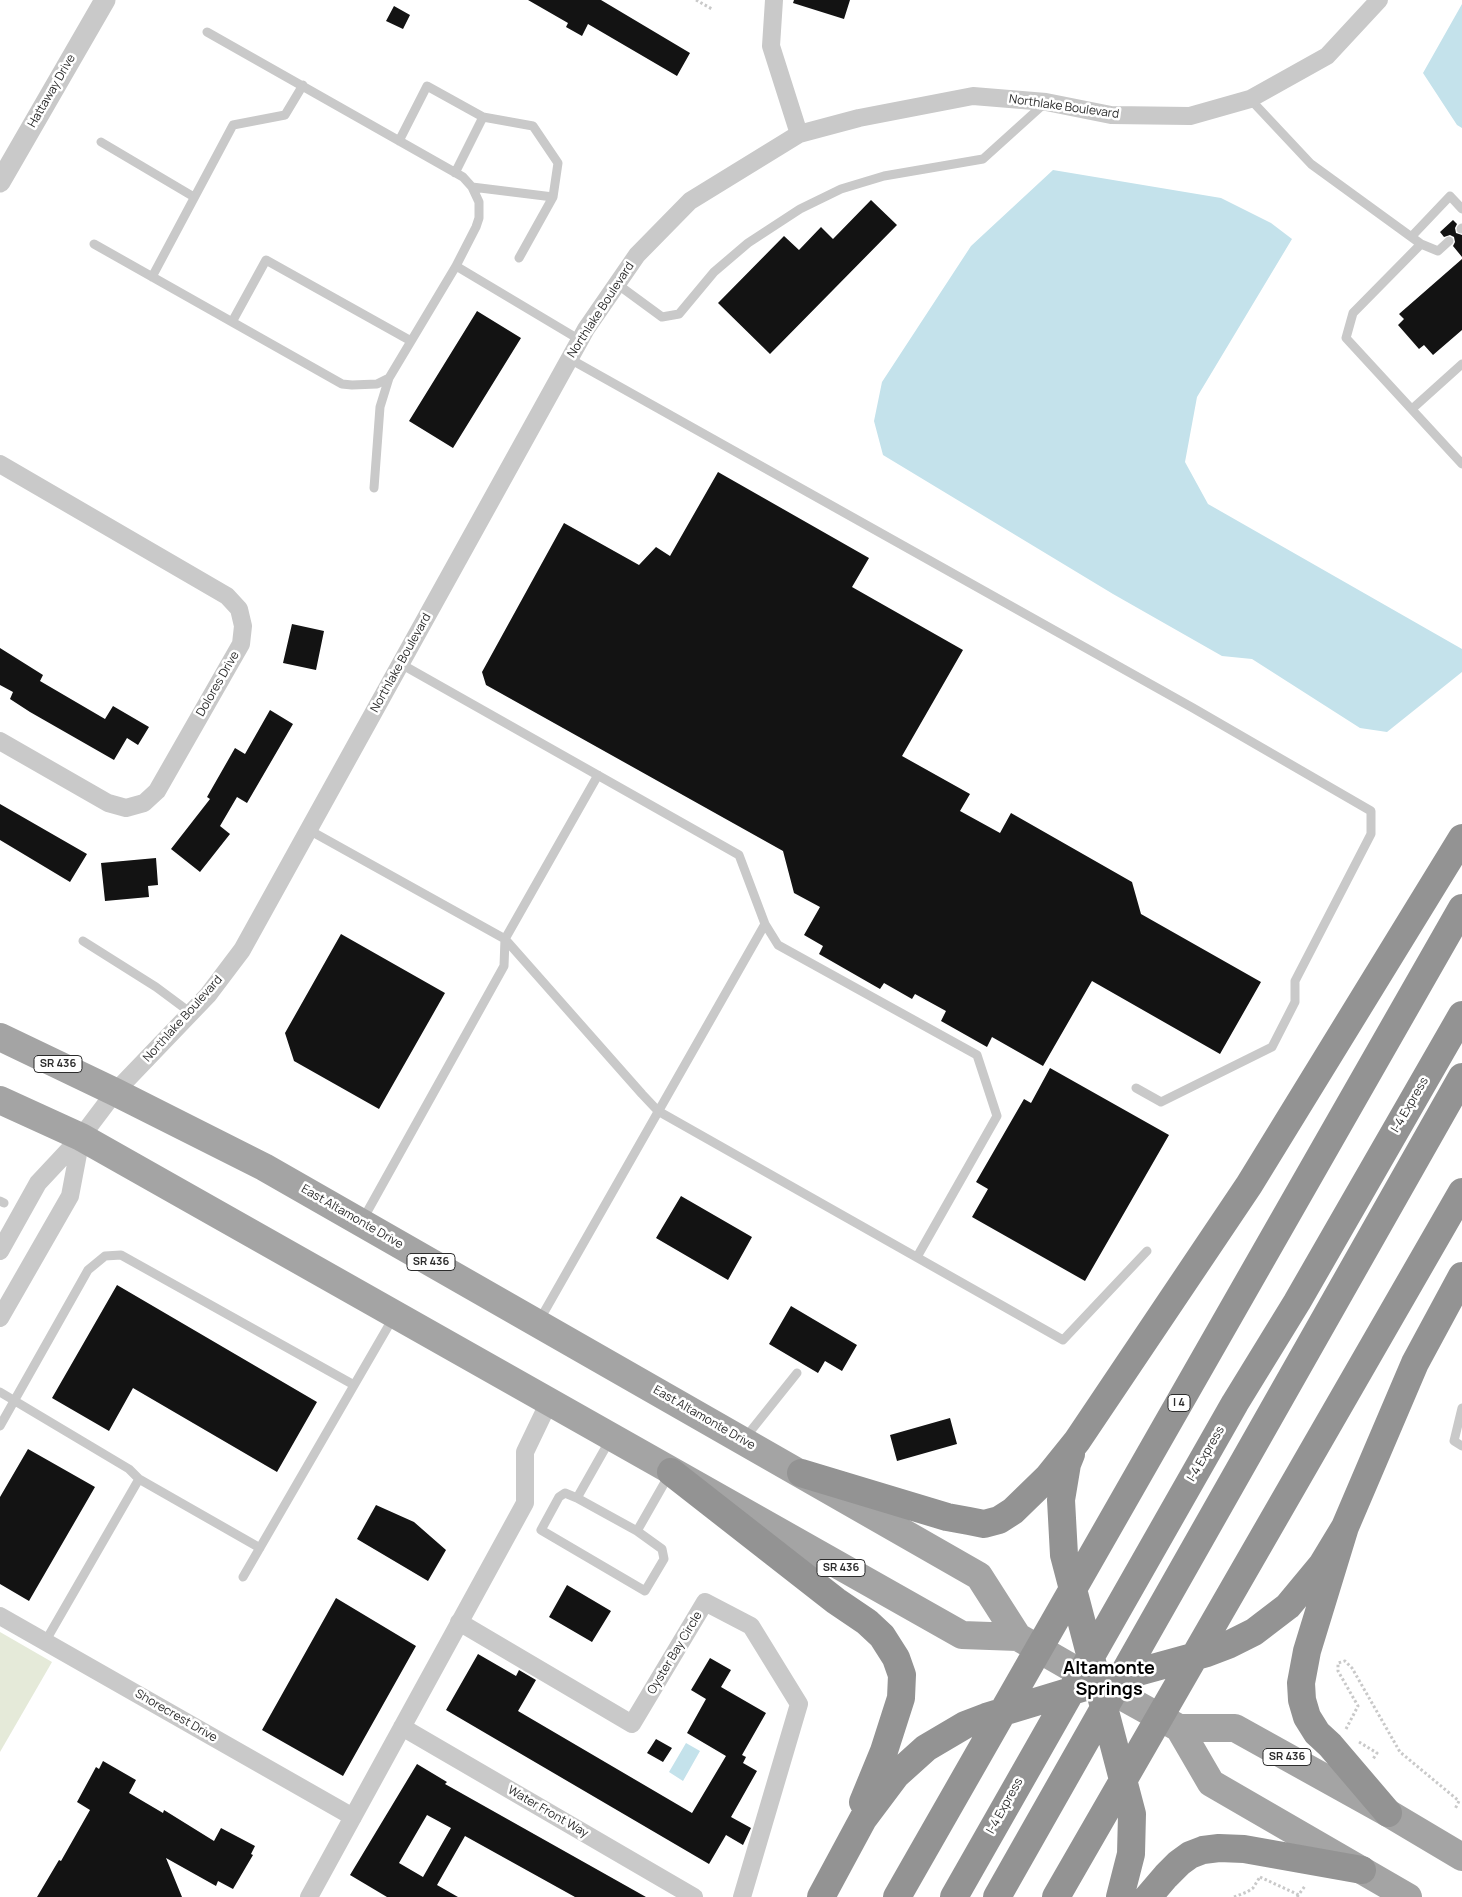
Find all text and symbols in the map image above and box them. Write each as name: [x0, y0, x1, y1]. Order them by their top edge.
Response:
street label: Hattaway Drive: [25, 52, 79, 130]
street label: Northlake Boulevard: [1008, 92, 1120, 122]
street label: Northlake Boulevard: [565, 259, 637, 361]
street label: Northlake Boulevard: [368, 611, 434, 715]
street label: Dolores Drive: [194, 649, 242, 719]
street label: Northlake Boulevard: [140, 973, 226, 1065]
road number: SR 436: [34, 1056, 82, 1072]
street label: I-4 Express: [1388, 1075, 1432, 1135]
street label: East Altamonte Drive: [298, 1182, 406, 1252]
road number: SR 436: [407, 1254, 455, 1270]
street label: East Altamonte Drive: [650, 1383, 758, 1453]
road number: I 4: [1168, 1395, 1190, 1412]
street label: I-4 Express: [1184, 1424, 1228, 1484]
road number: SR 436: [817, 1560, 865, 1576]
street label: Oyster Bay Circle: [645, 1609, 705, 1697]
district label: Altamonte Springs: [1063, 1658, 1155, 1700]
street label: Shorecrest Drive: [132, 1687, 220, 1745]
road number: SR 436: [1263, 1748, 1311, 1765]
street label: I-4 Express: [984, 1776, 1026, 1836]
street label: Water Front Way: [505, 1783, 591, 1841]

